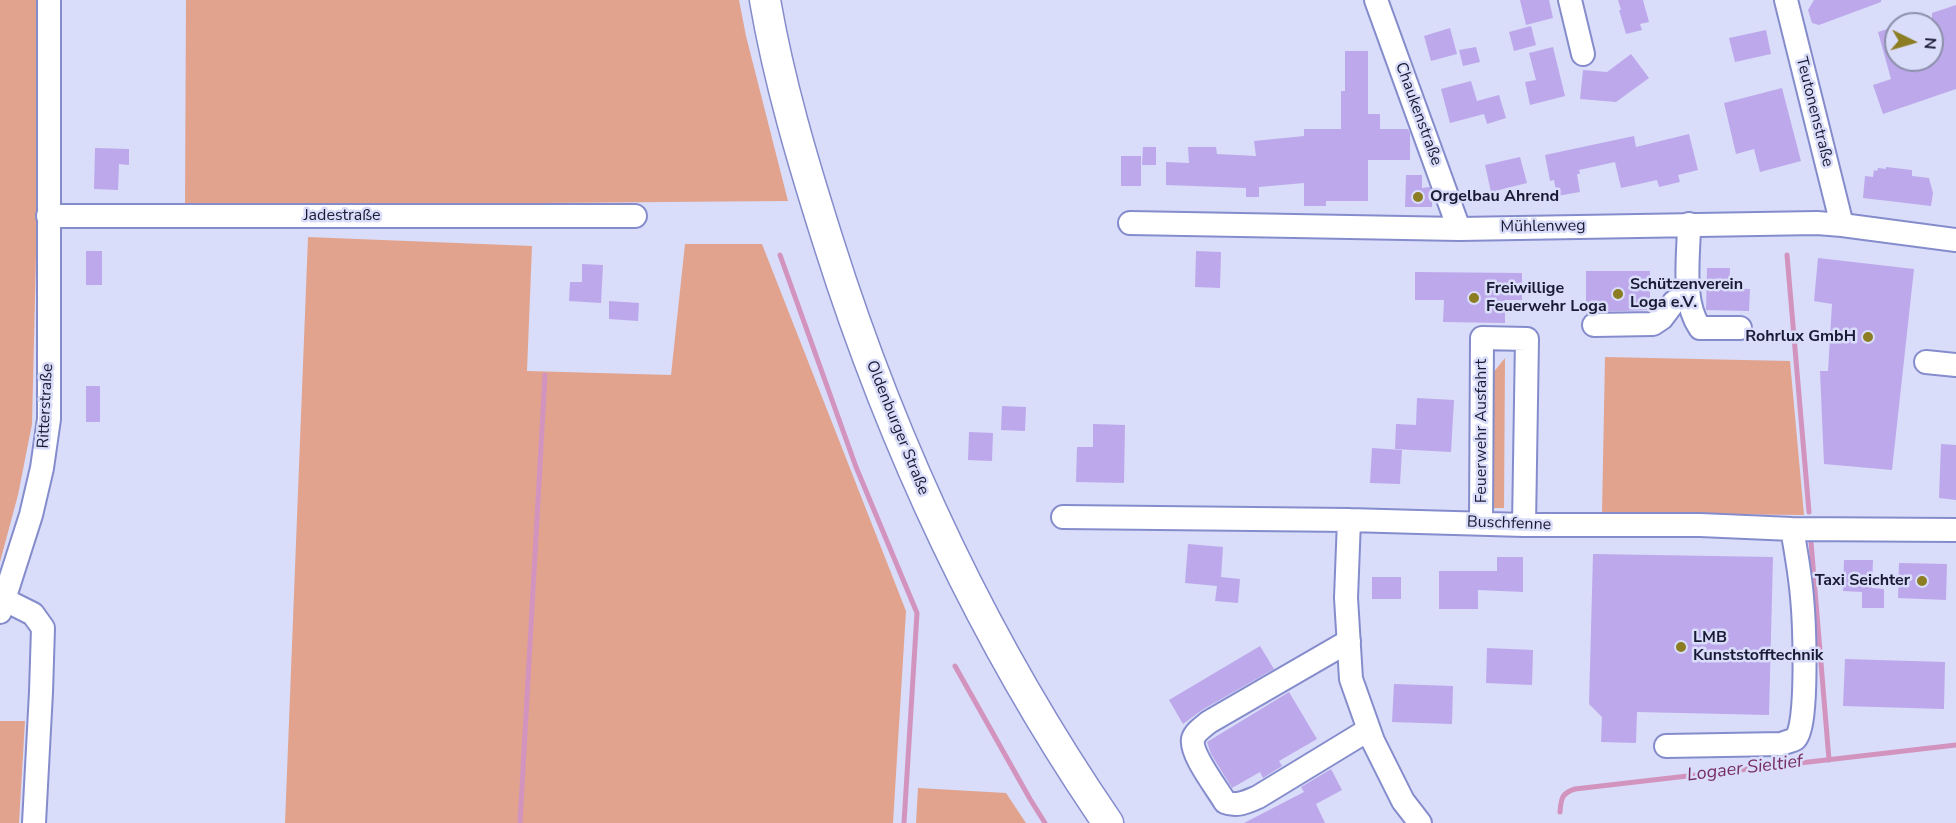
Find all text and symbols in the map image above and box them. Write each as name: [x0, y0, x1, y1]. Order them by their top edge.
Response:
north arrow: [1884, 12, 1944, 72]
text: N: [1918, 36, 1941, 50]
street label: Teutonenstraße: [1791, 55, 1837, 169]
street label: Chaukenstraße: [1390, 60, 1446, 168]
place label: Orgelbau Ahrend: [1430, 187, 1559, 207]
marker: Orgelbau Ahrend: [1411, 190, 1425, 204]
street label: Jadestraße: [303, 206, 381, 226]
street label: Mühlenweg: [1500, 217, 1586, 237]
place label: Schützenverein Loga e.V.: [1630, 275, 1743, 313]
place label: Freiwillige Feuerwehr Loga: [1486, 279, 1607, 317]
marker: Schützenverein Loga e.V.: [1611, 287, 1625, 301]
marker: Freiwillige Feuerwehr Loga: [1467, 291, 1481, 305]
place label: Rohrlux GmbH: [1745, 327, 1856, 347]
marker: Rohrlux GmbH: [1861, 330, 1875, 344]
street label: Oldenburger Straße: [861, 358, 933, 498]
street label: Feuerwehr Ausfahrt: [1472, 359, 1492, 503]
street label: Ritterstraße: [34, 363, 58, 449]
street label: Buschfenne: [1467, 513, 1551, 535]
place label: Taxi Seichter: [1815, 571, 1910, 591]
marker: Taxi Seichter: [1915, 574, 1929, 588]
place label: LMB Kunststofftechnik: [1693, 628, 1823, 666]
marker: LMB Kunststofftechnik: [1674, 640, 1688, 654]
water label: Logaer Sieltief: [1686, 751, 1804, 787]

